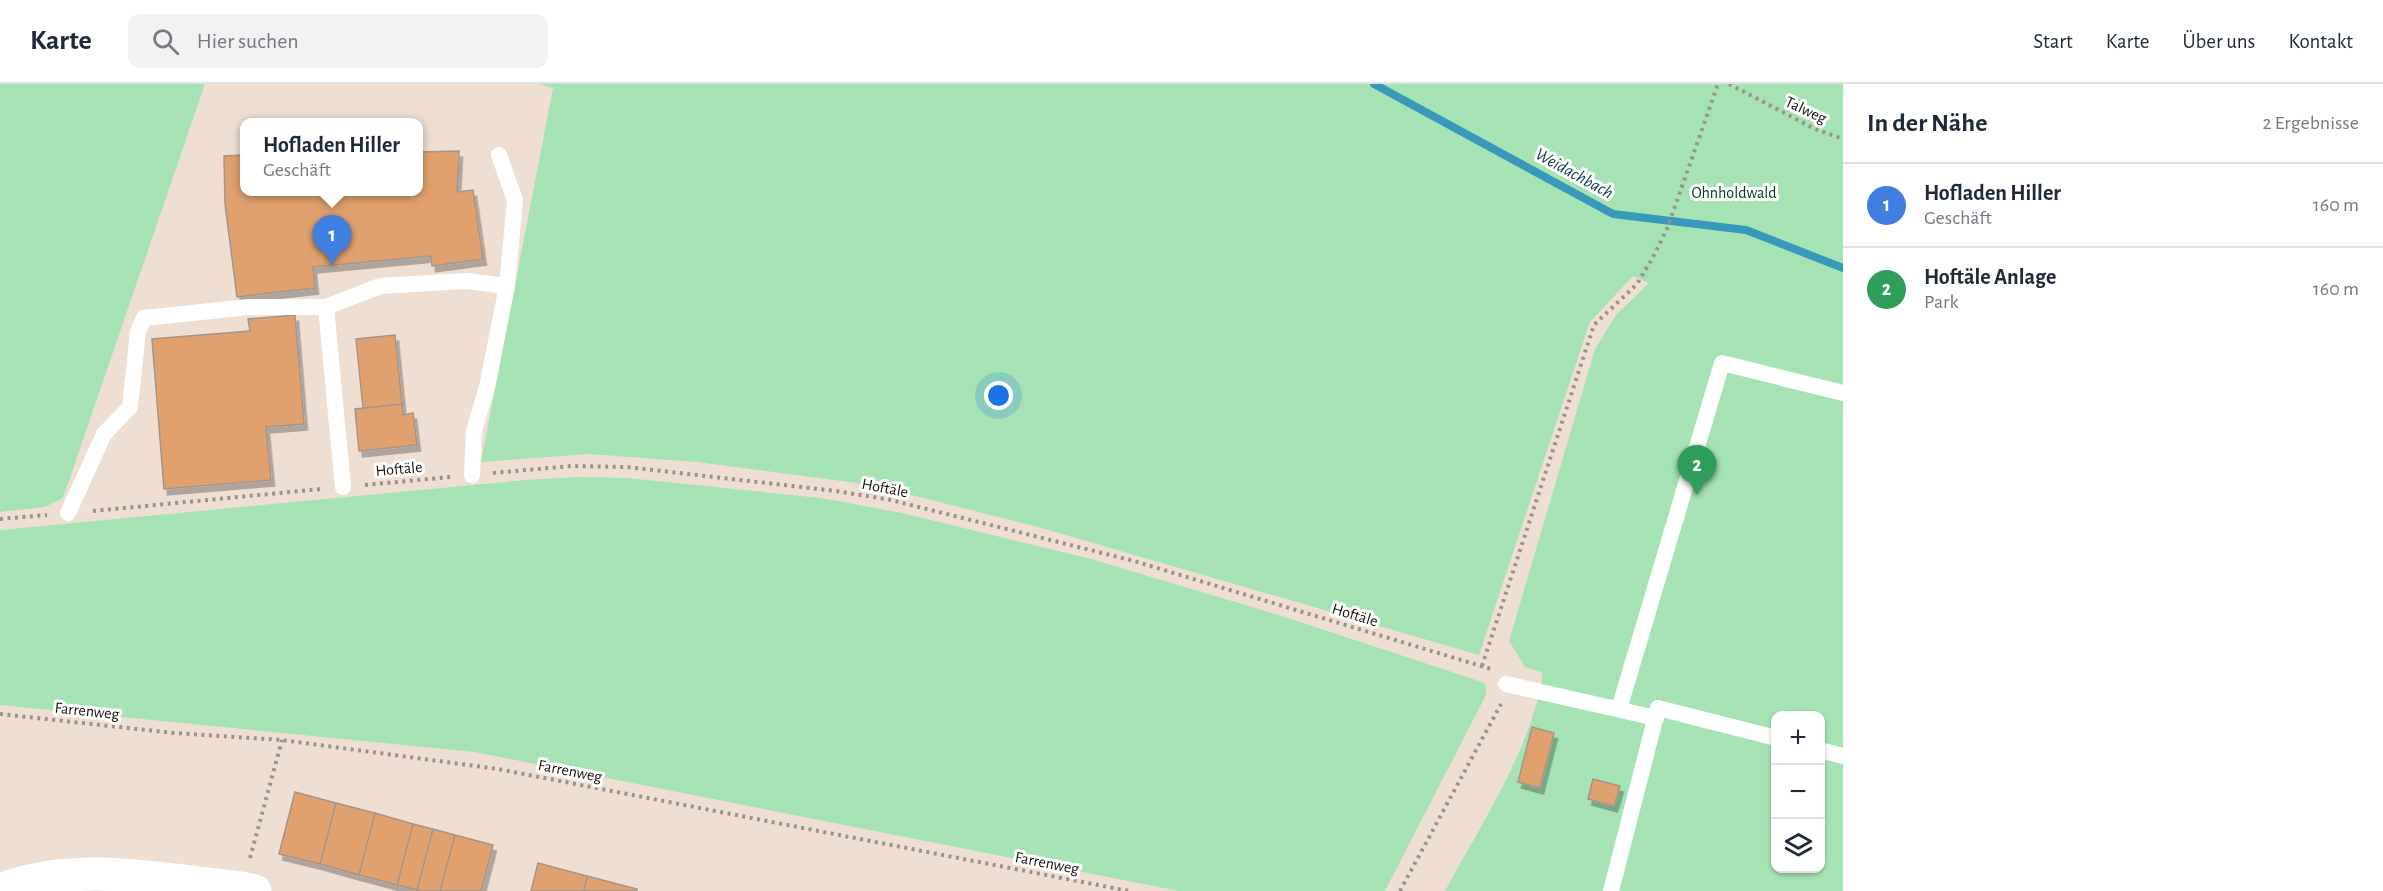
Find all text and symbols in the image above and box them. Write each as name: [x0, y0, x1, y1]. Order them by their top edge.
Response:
search box: [128, 14, 548, 68]
icon: search: [149, 25, 182, 58]
text: Karte: [30, 27, 92, 55]
text: Hier suchen: [197, 30, 299, 52]
text: Start: [2033, 31, 2073, 52]
text: Karte: [2106, 31, 2149, 52]
text: Über uns: [2182, 31, 2255, 52]
text: Kontakt: [2288, 31, 2353, 52]
street label: Talweg: [1783, 94, 1829, 127]
text: In der Nähe: [1867, 110, 1987, 136]
text: 2 Ergebnisse: [2262, 113, 2359, 133]
popup: [240, 118, 423, 196]
text: Hofladen Hiller: [263, 134, 400, 156]
water label: Weidachbach: [1532, 145, 1616, 203]
text: Geschäft: [263, 160, 331, 180]
text: Hofladen Hiller: [1924, 182, 2061, 204]
park label: Ohnholdwald: [1691, 185, 1777, 201]
text: 1: [1883, 195, 1890, 215]
text: 160 m: [2313, 195, 2359, 215]
text: Geschäft: [1924, 208, 1992, 228]
pin: 1: [312, 216, 352, 265]
text: Hoftäle Anlage: [1924, 266, 2056, 288]
text: 2: [1882, 279, 1891, 299]
text: 160 m: [2313, 279, 2359, 299]
text: Park: [1924, 292, 1959, 312]
your location: [984, 381, 1013, 410]
pin: 2: [1678, 446, 1716, 495]
street label: Hoftäle: [375, 459, 423, 479]
street label: Hoftäle: [860, 476, 910, 500]
street label: Hoftäle: [1330, 600, 1380, 630]
street label: Farrenweg: [54, 700, 120, 722]
map controls: [1771, 711, 1825, 873]
button: +: [1771, 711, 1825, 765]
street label: Farrenweg: [537, 757, 604, 785]
button: −: [1771, 765, 1825, 819]
button: layers: [1771, 819, 1825, 873]
street label: Farrenweg: [1014, 849, 1081, 877]

